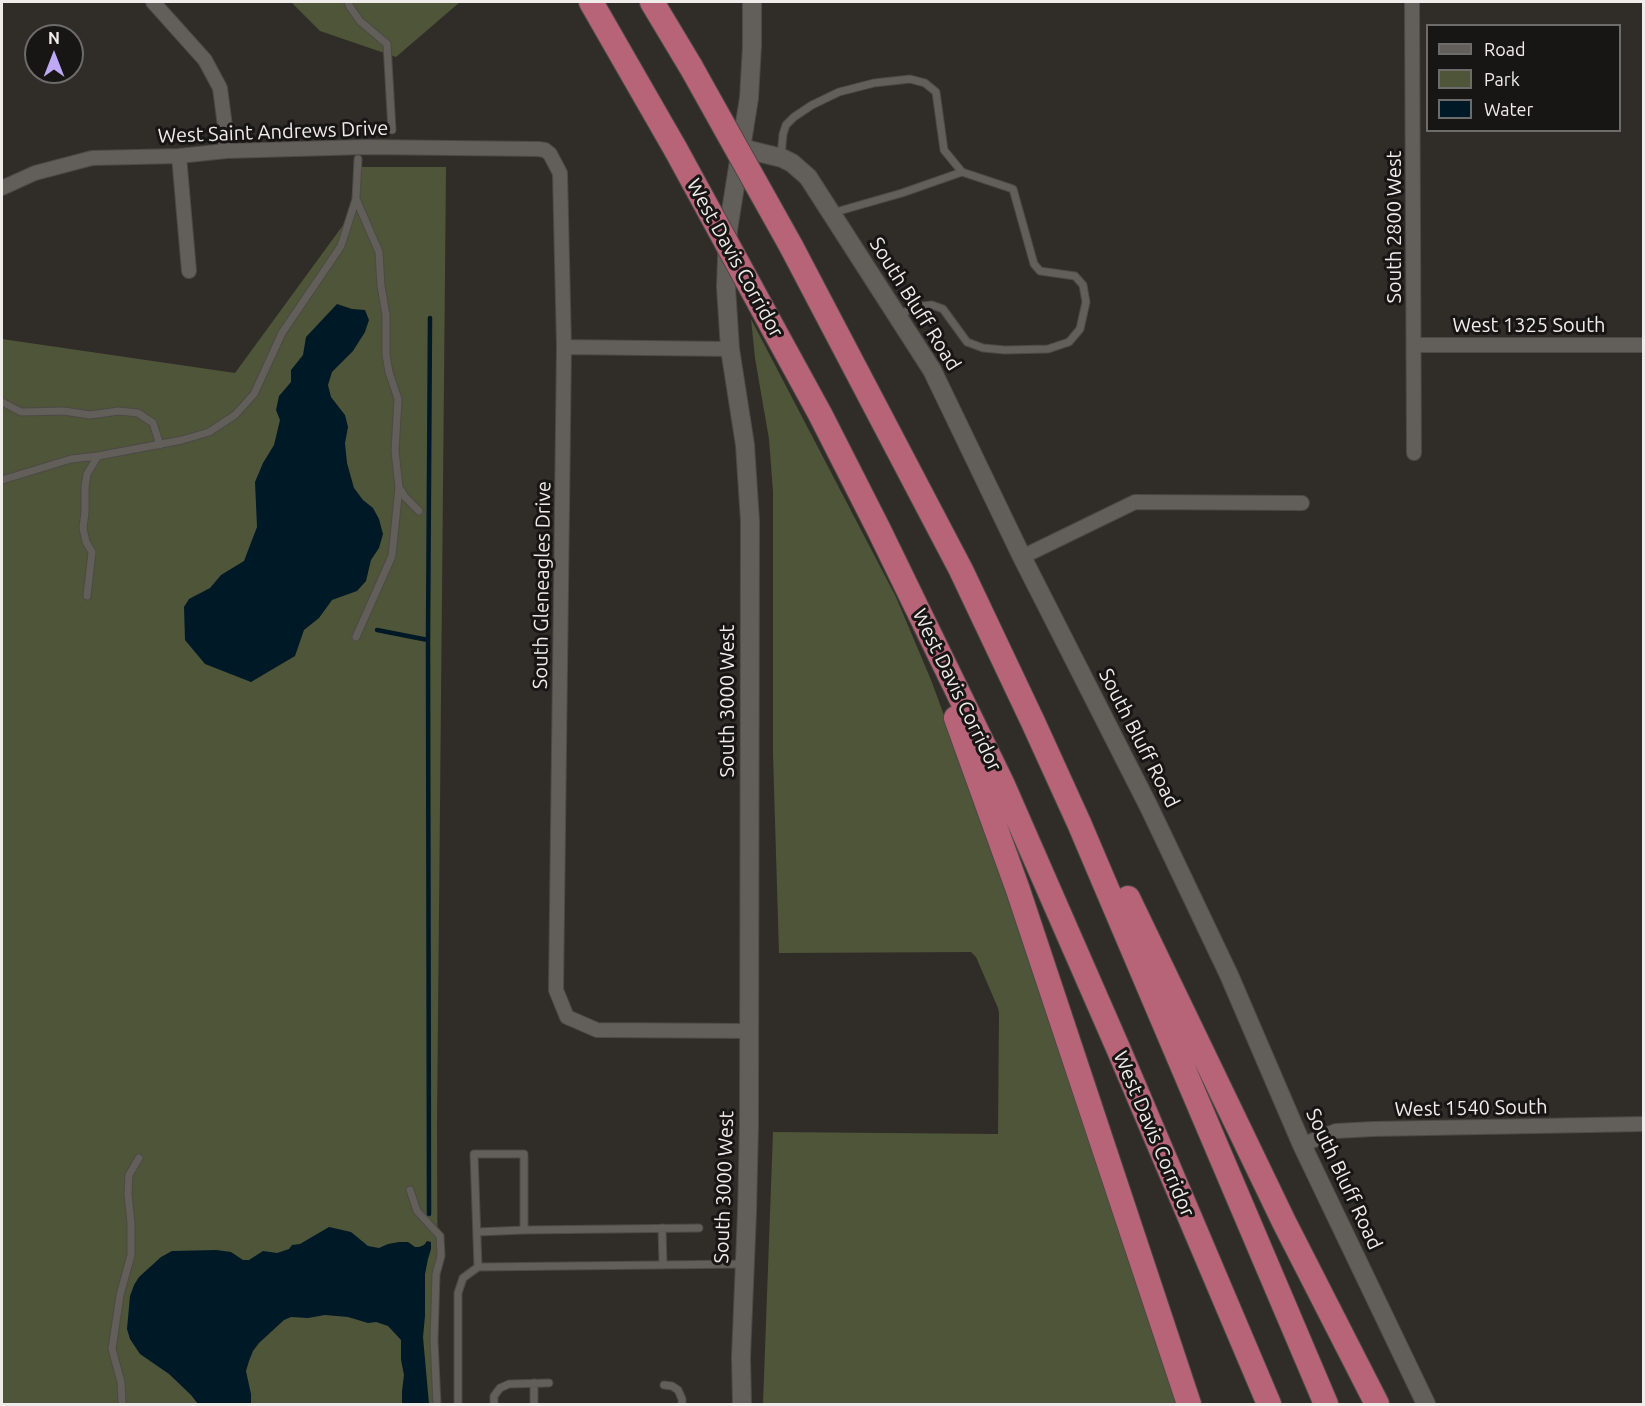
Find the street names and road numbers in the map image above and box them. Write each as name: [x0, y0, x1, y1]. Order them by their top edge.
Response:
street label: West Saint Andrews Drive: [157, 116, 389, 148]
street label: South 2800 West: [1382, 151, 1406, 303]
street label: West Davis Corridor: [681, 175, 789, 341]
street label: South Bluff Road: [864, 233, 966, 375]
street label: West 1325 South: [1453, 313, 1605, 337]
street label: South Gleneagles Drive: [528, 481, 556, 689]
street label: West Davis Corridor: [907, 605, 1007, 775]
street label: South 3000 West: [715, 625, 739, 777]
street label: South Bluff Road: [1094, 665, 1184, 811]
street label: West Davis Corridor: [1108, 1048, 1200, 1220]
street label: West 1540 South: [1394, 1095, 1548, 1121]
street label: South Bluff Road: [1301, 1105, 1387, 1253]
street label: South 3000 West: [709, 1110, 739, 1264]

